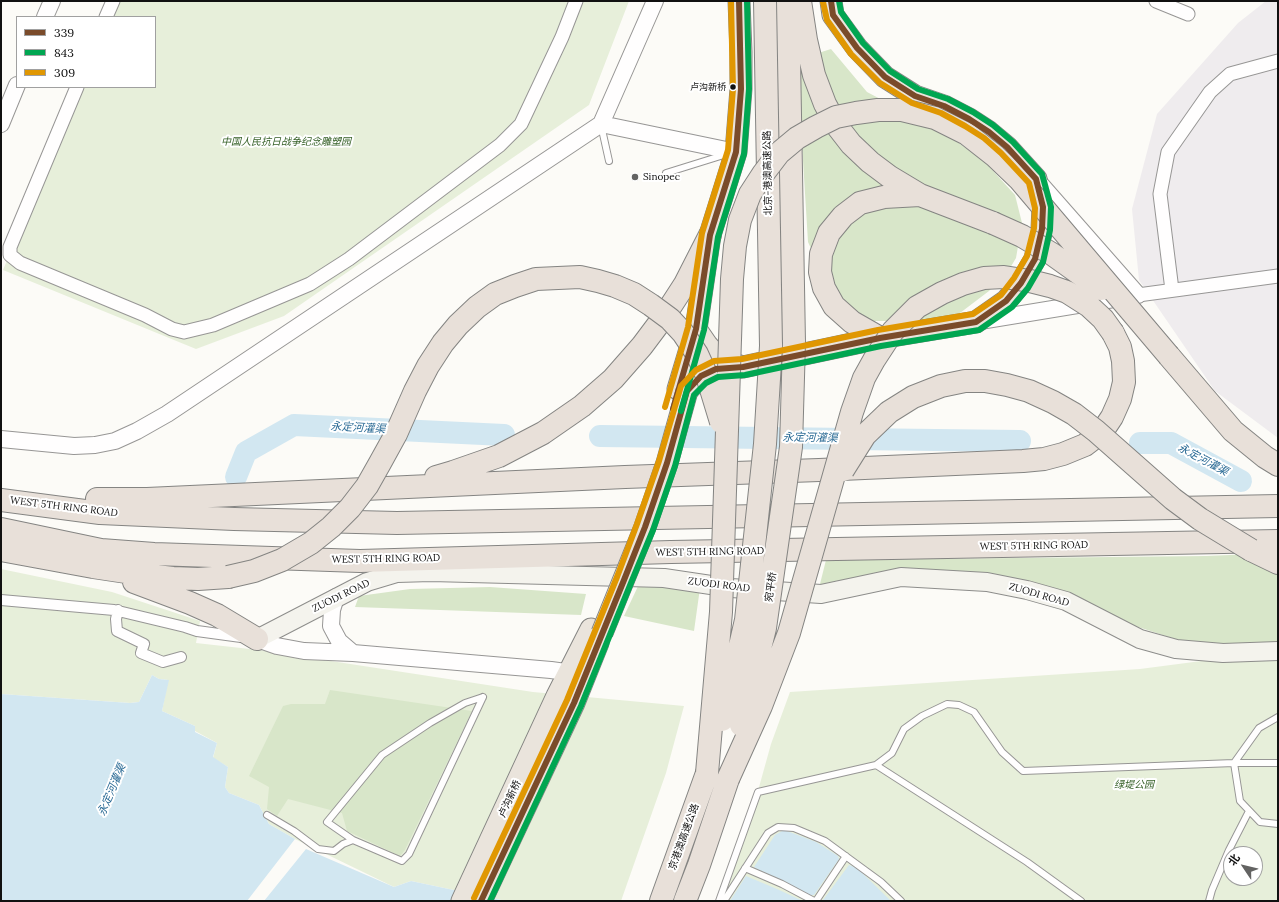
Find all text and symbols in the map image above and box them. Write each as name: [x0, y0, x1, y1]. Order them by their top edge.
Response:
legend: [16, 16, 156, 88]
text: 339: [54, 25, 74, 40]
text: 843: [54, 45, 74, 60]
text: 309: [54, 65, 75, 80]
place label: 卢沟新桥: [690, 82, 726, 92]
marker: 卢沟新桥: [728, 82, 738, 92]
street label: 北京-港澳高速公路: [761, 130, 775, 216]
park label: 中国人民抗日战争纪念雕塑园: [221, 136, 351, 148]
place label: Sinopec: [643, 171, 680, 183]
marker: Sinopec: [630, 172, 640, 182]
water label: 永定河灌渠: [330, 420, 386, 436]
water label: 永定河灌渠: [782, 431, 838, 445]
water label: 永定河灌渠: [1176, 441, 1230, 479]
street label: WEST 5TH RING ROAD: [9, 494, 119, 520]
street label: WEST 5TH RING ROAD: [980, 539, 1088, 553]
street label: WEST 5TH RING ROAD: [656, 545, 764, 559]
street label: WEST 5TH RING ROAD: [332, 552, 440, 566]
street label: 宛平桥: [763, 571, 779, 603]
street label: ZUODI ROAD: [687, 575, 751, 595]
street label: ZUODI ROAD: [310, 577, 372, 615]
street label: ZUODI ROAD: [1007, 581, 1071, 609]
water label: 永定河灌渠: [95, 762, 129, 818]
street label: 卢沟新桥: [496, 778, 524, 820]
park label: 绿堤公园: [1114, 779, 1154, 791]
street label: 京港澳高速公路: [666, 802, 702, 872]
north arrow: [1223, 846, 1263, 886]
text: 北: [1225, 851, 1243, 868]

